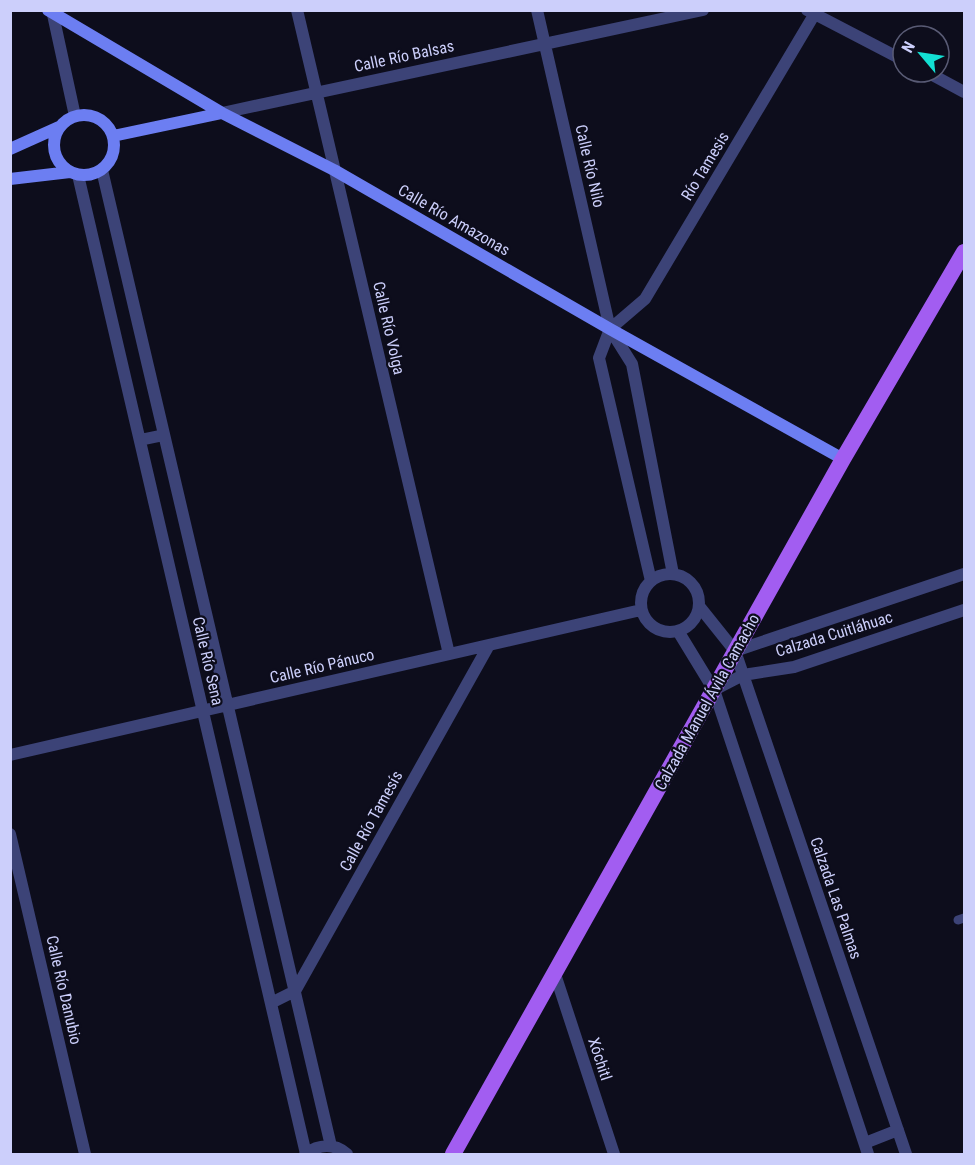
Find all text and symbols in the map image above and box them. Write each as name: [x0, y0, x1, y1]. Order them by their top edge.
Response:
north arrow: [891, 24, 951, 84]
street label: Calle Río Balsas: [352, 36, 456, 76]
text: N: [898, 38, 919, 56]
street label: Calle Río Nilo: [571, 123, 609, 209]
street label: Río Tamesis: [677, 128, 733, 204]
street label: Calle Río Amazonas: [395, 180, 513, 260]
street label: Calle Río Volga: [369, 280, 409, 376]
street label: Calzada Cuitláhuac: [773, 607, 895, 661]
street label: Calzada Manuel Ávila Camacho: [651, 611, 763, 793]
street label: Calle Río Sena: [189, 615, 227, 707]
street label: Calle Río Pánuco: [268, 645, 376, 687]
street label: Calle Río Tamesís: [336, 767, 406, 875]
street label: Calzada Las Palmas: [806, 835, 866, 961]
street label: Calle Río Danubio: [42, 934, 86, 1046]
street label: Xóchitl: [584, 1035, 616, 1083]

